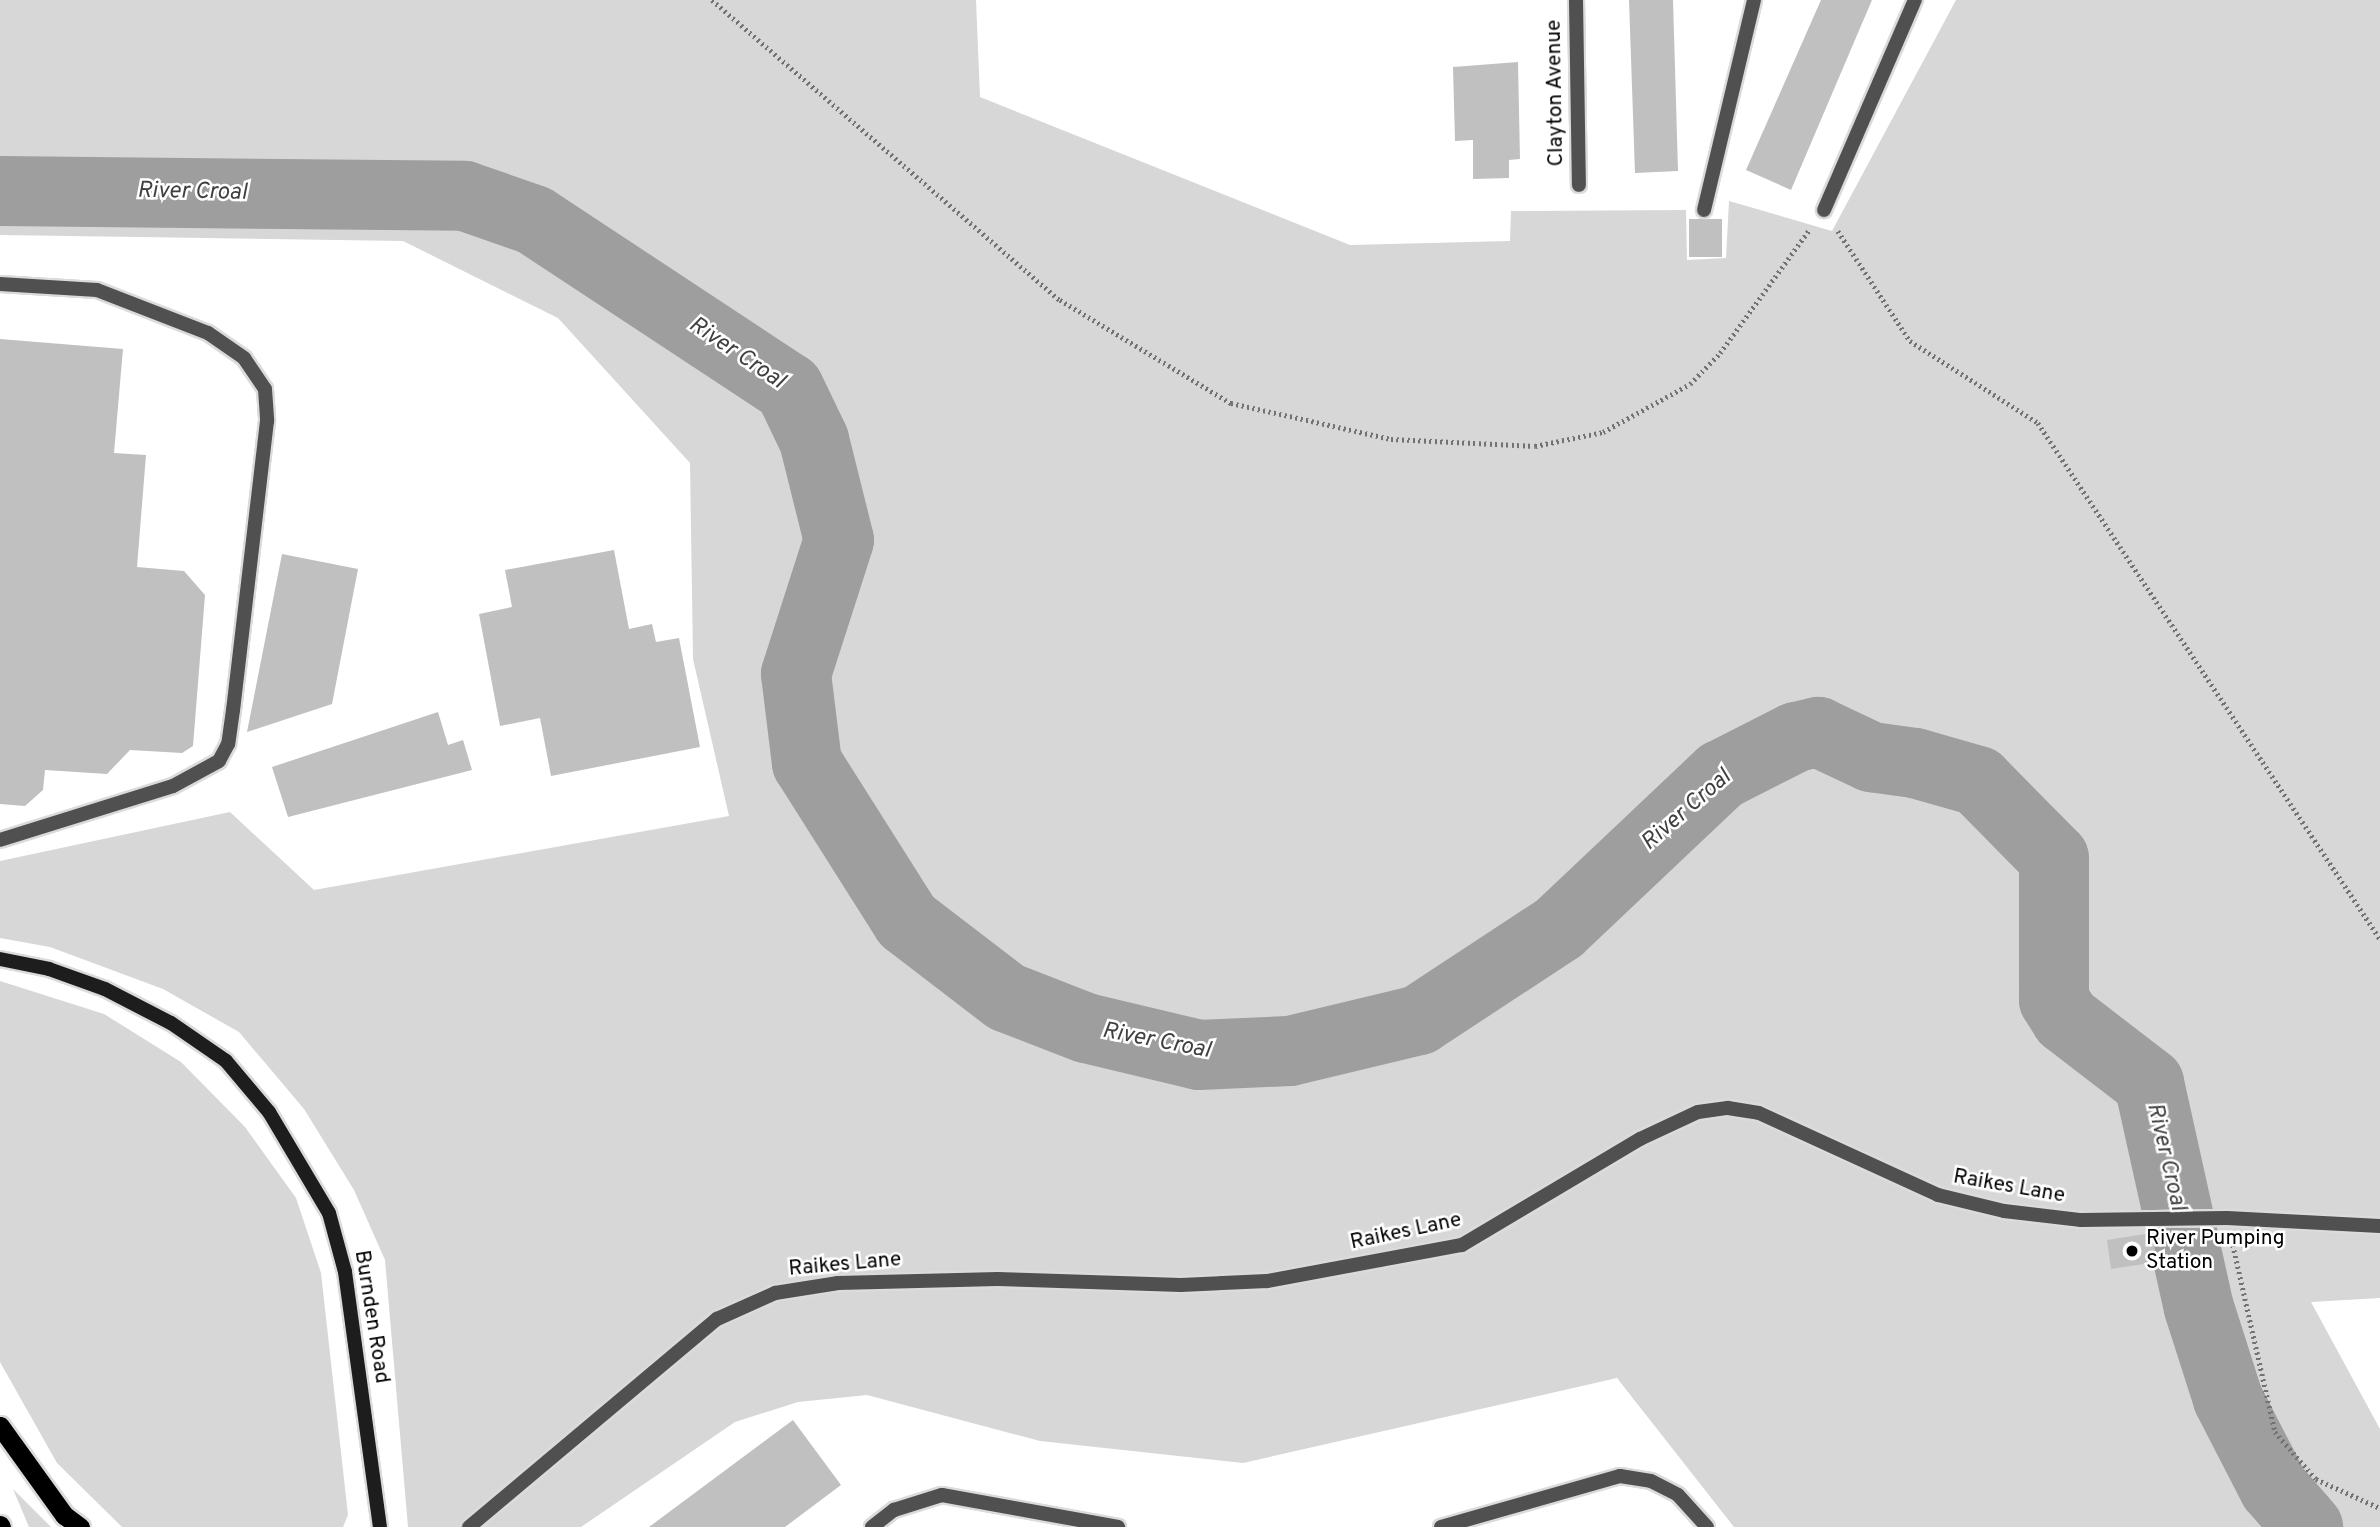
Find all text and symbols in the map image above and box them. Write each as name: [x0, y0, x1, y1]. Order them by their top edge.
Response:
street label: Clayton Avenue: [1542, 19, 1570, 167]
water label: River Croal: [137, 178, 247, 208]
water label: River Croal: [683, 312, 789, 396]
water label: River Croal: [1636, 765, 1738, 857]
water label: River Croal: [1099, 1018, 1213, 1066]
water label: River Croal: [2139, 1100, 2191, 1214]
street label: Raikes Lane: [1951, 1165, 2067, 1209]
street label: Raikes Lane: [1348, 1208, 1464, 1256]
place label: River Pumping Station: [2146, 1226, 2285, 1276]
marker: River Pumping Station: [2124, 1243, 2140, 1259]
street label: Raikes Lane: [788, 1248, 902, 1282]
street label: Burnden Road: [348, 1249, 394, 1385]

